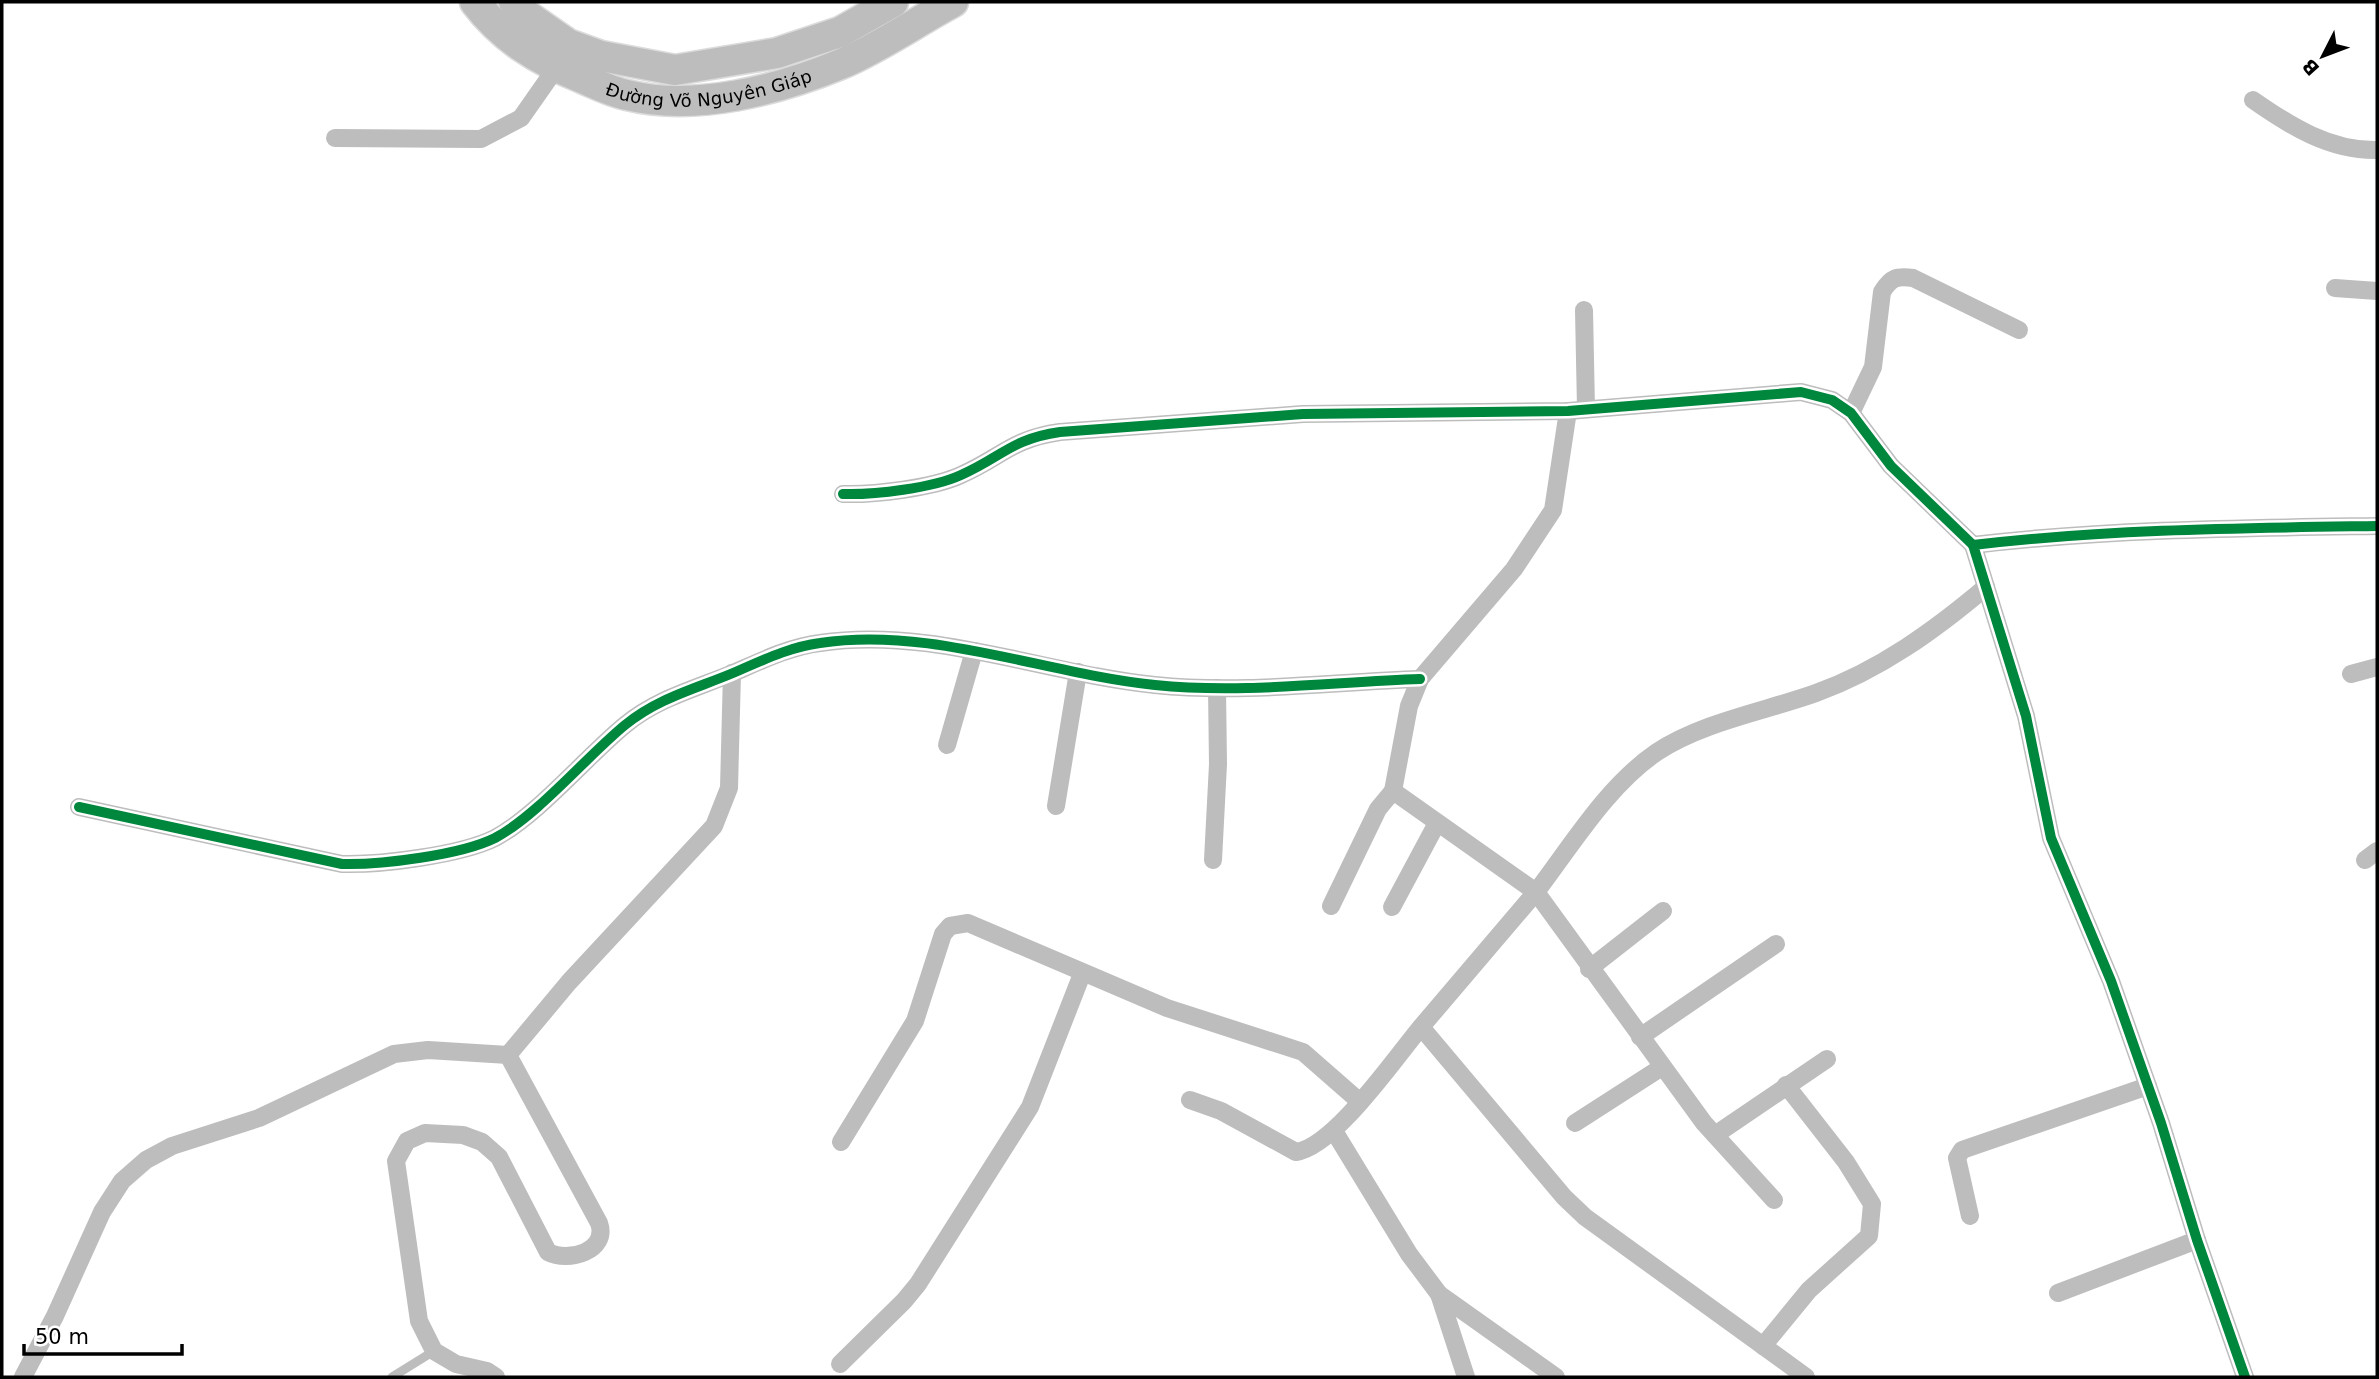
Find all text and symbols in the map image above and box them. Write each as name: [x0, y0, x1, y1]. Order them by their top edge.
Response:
north arrow: [2288, 21, 2358, 91]
text: B: [2297, 55, 2323, 80]
street label: Đường Võ Nguyên Giáp: [603, 65, 814, 111]
scale bar: [24, 1312, 182, 1356]
text: 50 m: [35, 1325, 89, 1349]

